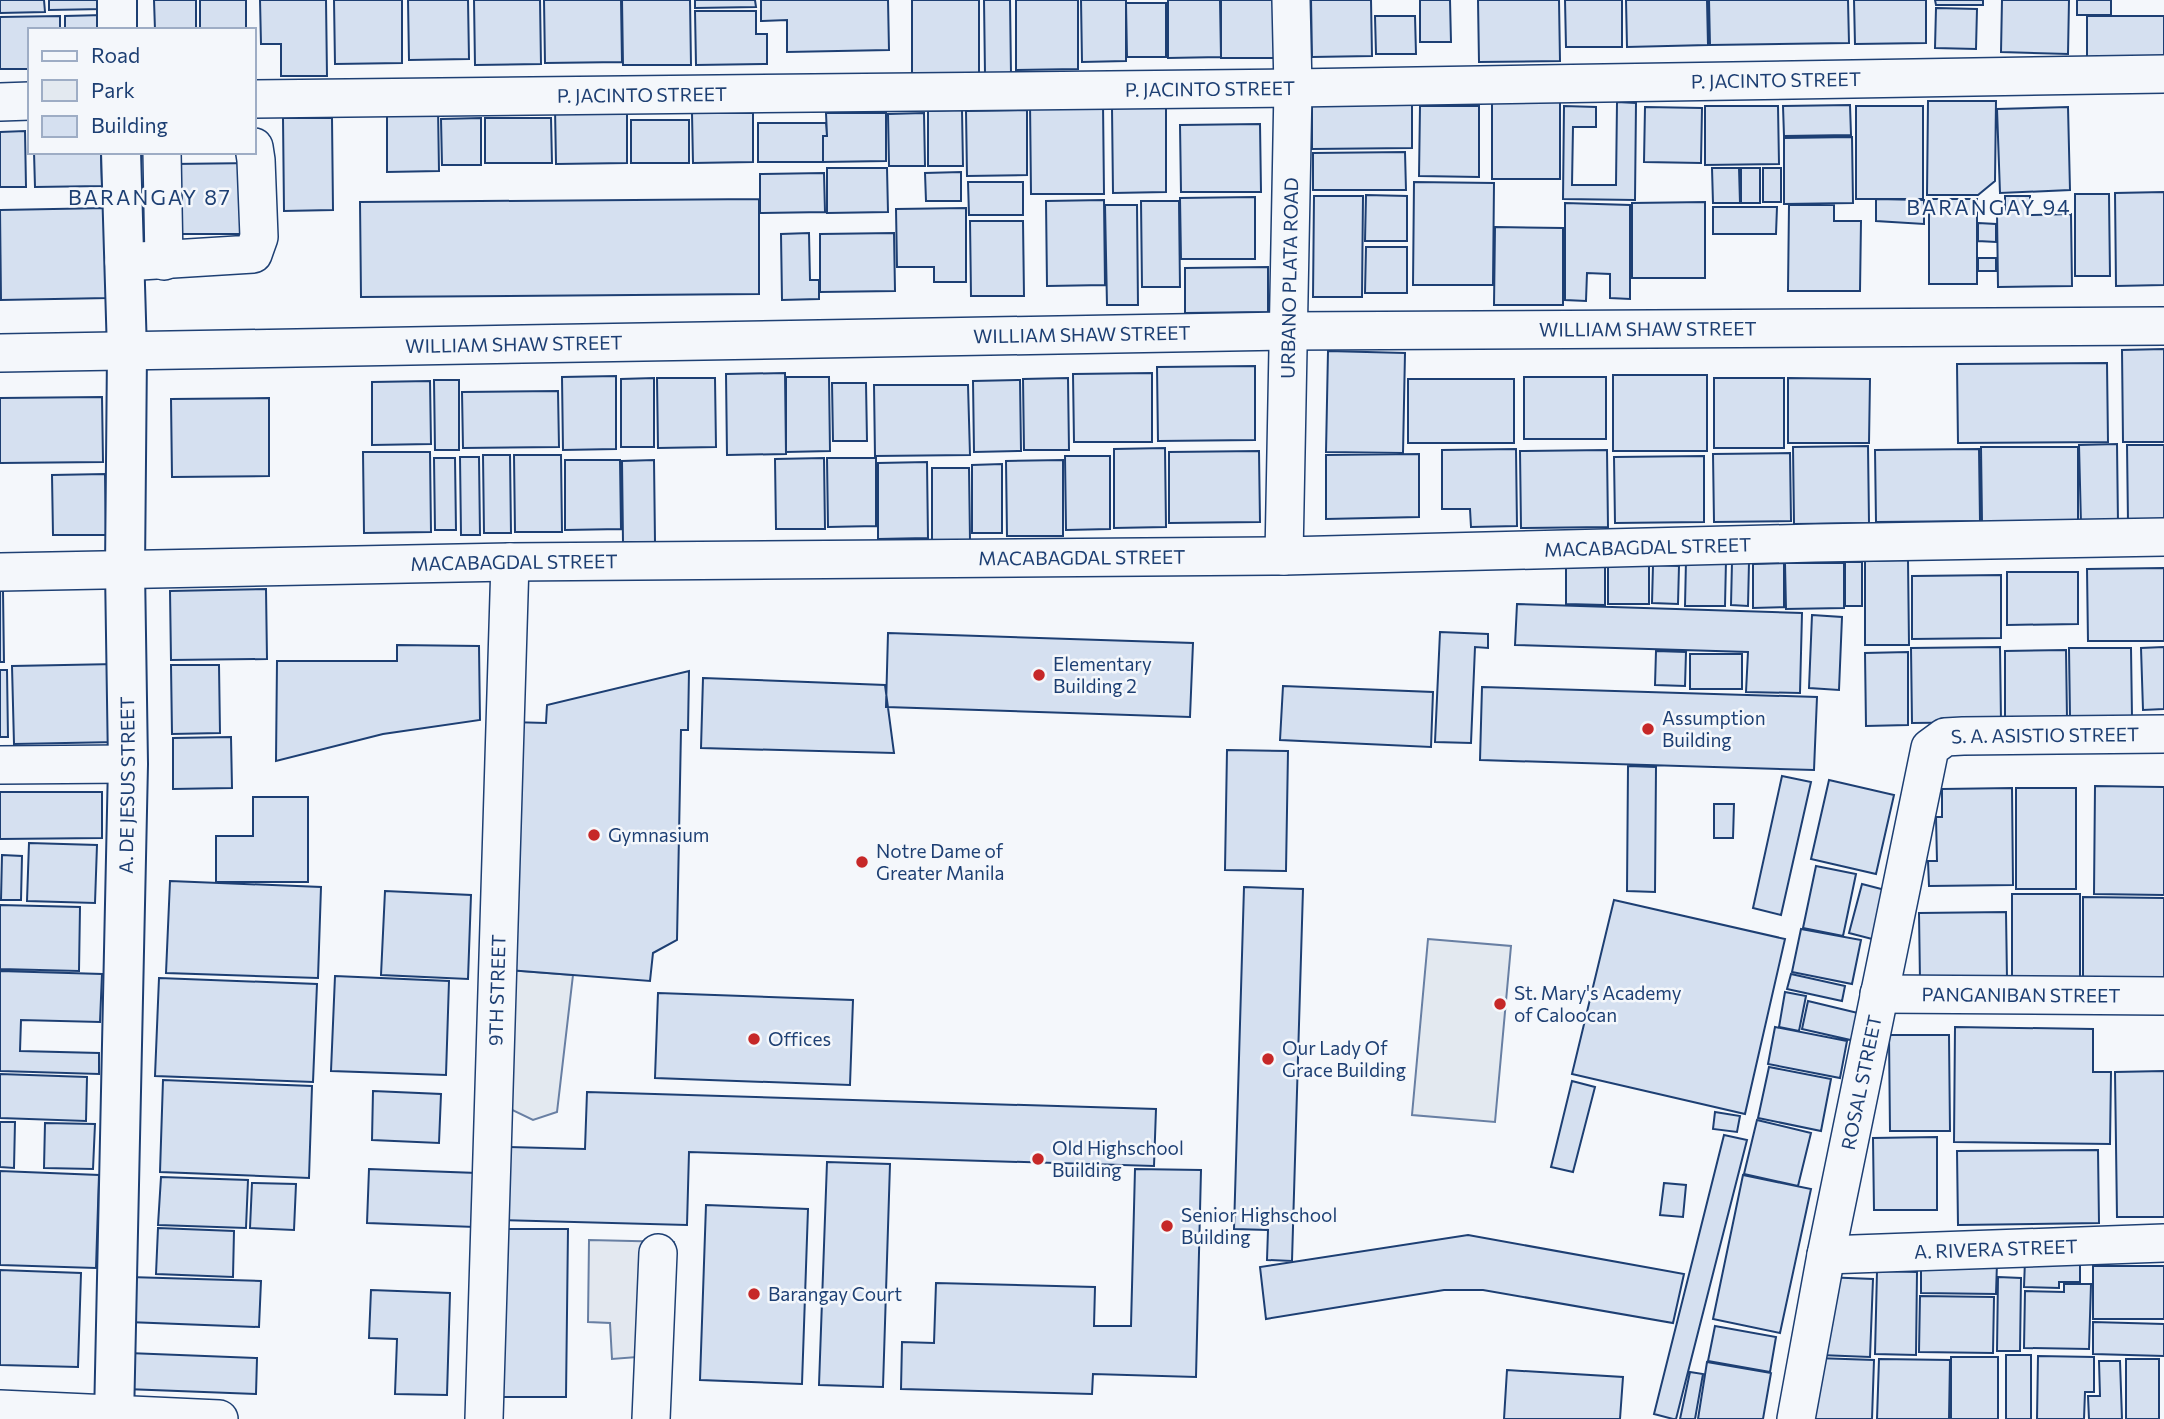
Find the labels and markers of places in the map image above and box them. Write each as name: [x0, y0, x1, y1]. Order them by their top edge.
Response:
place label: Elementary Building 2: [1053, 652, 1152, 697]
marker: Elementary Building 2: [1031, 667, 1047, 683]
place label: Assumption Building: [1662, 706, 1766, 751]
marker: Assumption Building: [1640, 721, 1656, 737]
place label: Gymnasium: [608, 823, 709, 846]
marker: Gymnasium: [586, 827, 602, 843]
place label: Notre Dame of Greater Manila: [876, 839, 1005, 884]
marker: Notre Dame of Greater Manila: [854, 854, 870, 870]
place label: St. Mary's Academy of Caloocan: [1514, 981, 1682, 1026]
marker: St. Mary's Academy of Caloocan: [1492, 996, 1508, 1012]
place label: Offices: [768, 1027, 831, 1050]
marker: Offices: [746, 1031, 762, 1047]
place label: Our Lady Of Grace Building: [1282, 1036, 1406, 1081]
marker: Our Lady Of Grace Building: [1260, 1051, 1276, 1067]
place label: Old Highschool Building: [1052, 1136, 1184, 1181]
marker: Old Highschool Building: [1030, 1151, 1046, 1167]
place label: Senior Highschool Building: [1181, 1203, 1337, 1248]
marker: Senior Highschool Building: [1159, 1218, 1175, 1234]
place label: Barangay Court: [768, 1282, 902, 1305]
marker: Barangay Court: [746, 1286, 762, 1302]

